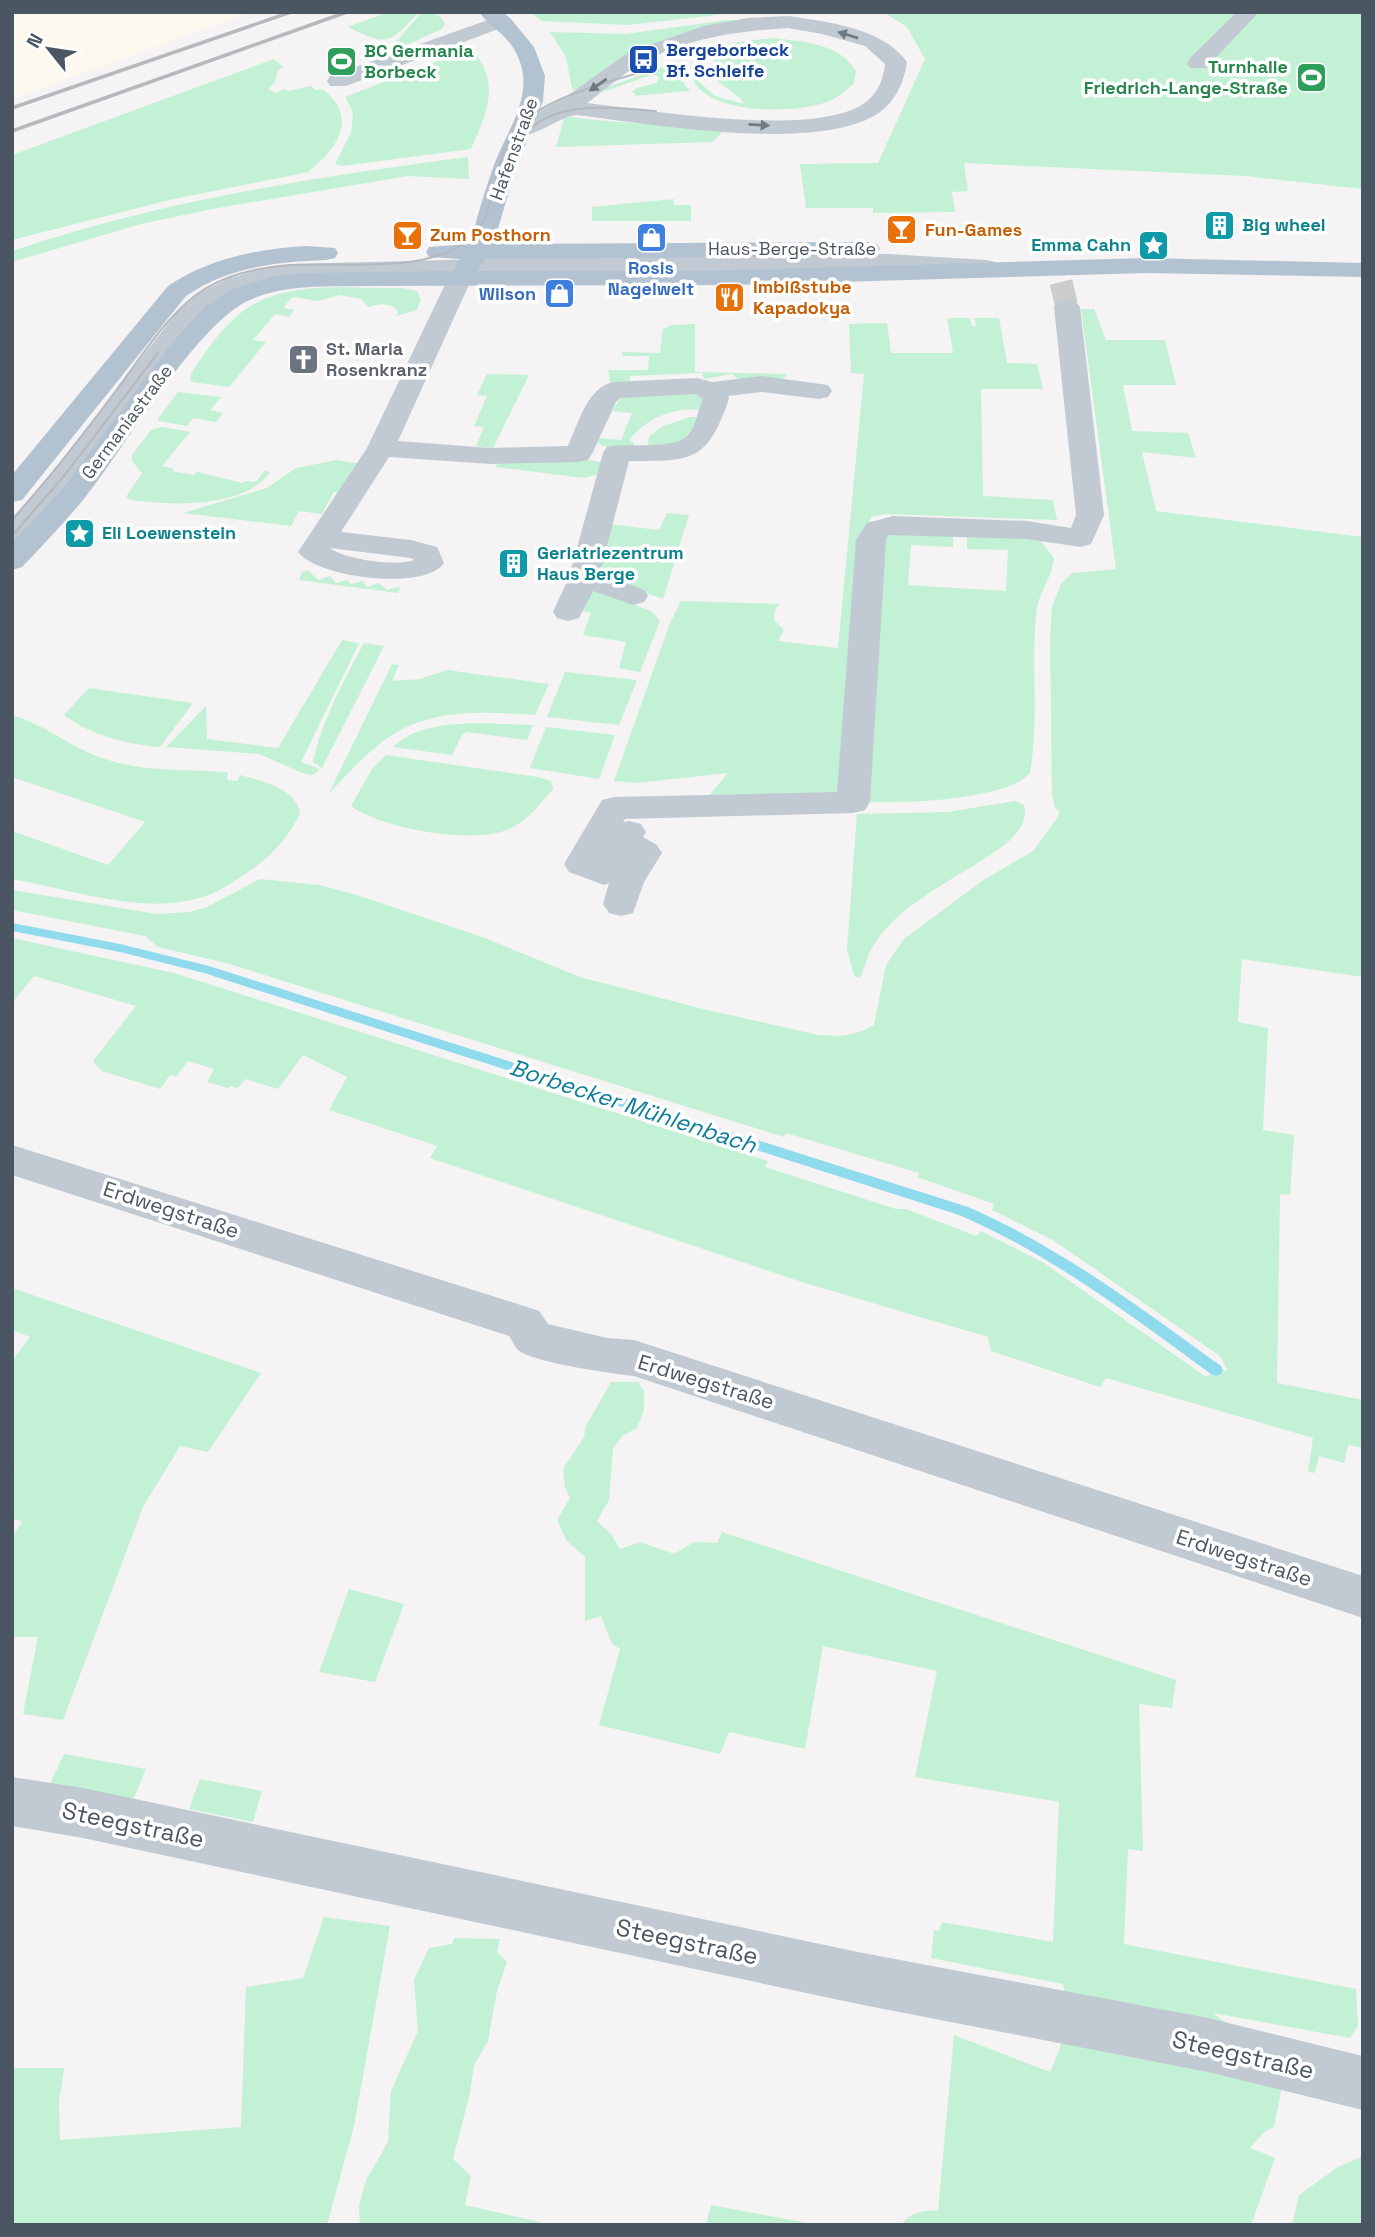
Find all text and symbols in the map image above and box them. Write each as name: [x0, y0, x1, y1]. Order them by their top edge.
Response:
north arrow: [14, 14, 84, 84]
text: N: [21, 29, 49, 53]
one-way arrow: [837, 29, 858, 39]
place label: Bergeborbeck Bf. Schleife: [666, 38, 789, 82]
place label: BC Germania Borbeck: [364, 39, 474, 83]
bus stop icon: Bergeborbeck Bf. Schleife: [626, 43, 660, 77]
sports icon: BC Germania Borbeck: [324, 44, 358, 78]
place label: Turnhalle Friedrich-Lange-Straße: [1084, 55, 1288, 99]
sports icon: Turnhalle Friedrich-Lange-Straße: [1294, 60, 1328, 94]
one-way arrow: [589, 78, 607, 92]
street label: Hafenstraße: [484, 95, 543, 203]
one-way arrow: [748, 120, 770, 131]
building icon: Big wheel: [1202, 208, 1236, 242]
bar icon: Fun-Games: [885, 213, 919, 247]
place label: Big wheel: [1242, 213, 1326, 236]
bar icon: Zum Posthorn: [390, 218, 424, 252]
place label: Fun-Games: [925, 218, 1022, 241]
shop icon: Rosis Nagelwelt: [634, 220, 668, 254]
place label: Zum Posthorn: [430, 223, 551, 246]
place icon: Emma Cahn: [1137, 228, 1171, 262]
place label: Emma Cahn: [1031, 233, 1131, 256]
street label: Haus-Berge-Straße: [708, 237, 876, 260]
place label: Rosis Nagelwelt: [608, 256, 694, 300]
place label: Imbißstube Kapadokya: [753, 275, 852, 319]
shop icon: Wilson: [542, 277, 576, 311]
restaurant icon: Imbißstube Kapadokya: [713, 280, 747, 314]
place label: Wilson: [479, 282, 536, 305]
place label: St. Maria Rosenkranz: [326, 337, 427, 381]
church icon: St. Maria Rosenkranz: [286, 342, 320, 376]
street label: Germaniastraße: [76, 360, 177, 483]
place icon: Eli Loewenstein: [62, 516, 96, 550]
place label: Eli Loewenstein: [102, 521, 236, 544]
place label: Geriatriezentrum Haus Berge: [537, 541, 684, 585]
building icon: Geriatriezentrum Haus Berge: [497, 546, 531, 580]
water label: Borbecker Mühlenbach: [506, 1052, 761, 1160]
street label: Erdwegstraße: [100, 1175, 242, 1244]
street label: Erdwegstraße: [635, 1348, 778, 1415]
street label: Erdwegstraße: [1173, 1523, 1315, 1592]
street label: Steegstraße: [59, 1794, 207, 1855]
street label: Steegstraße: [613, 1911, 761, 1972]
street label: Steegstraße: [1169, 2023, 1317, 2086]

